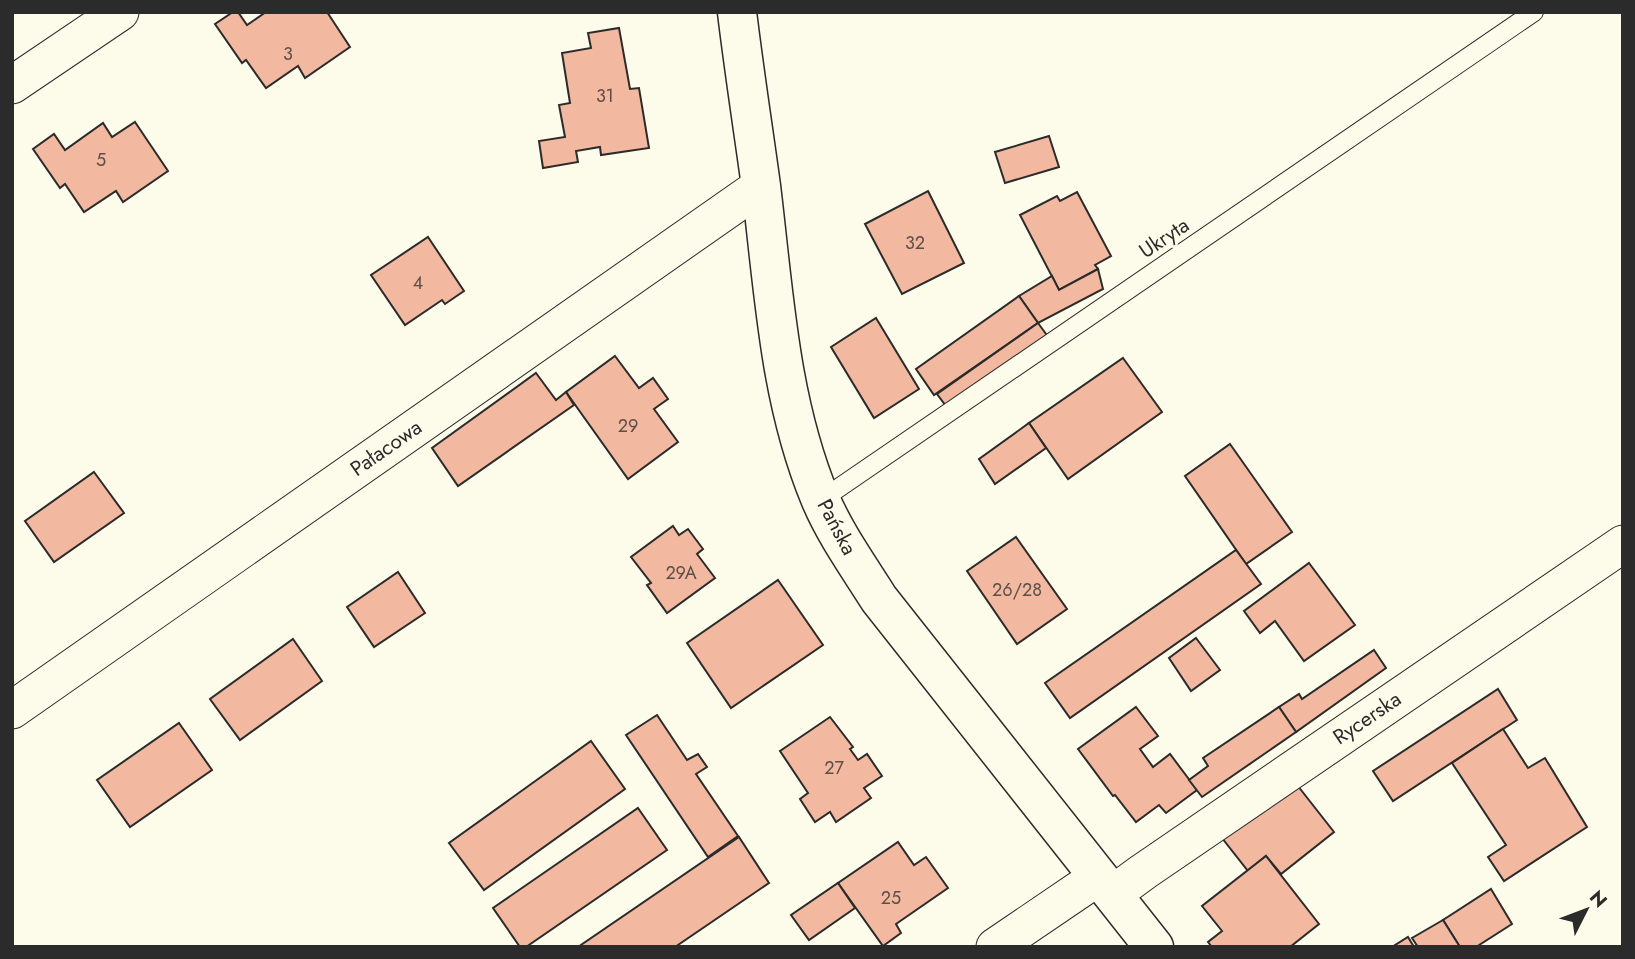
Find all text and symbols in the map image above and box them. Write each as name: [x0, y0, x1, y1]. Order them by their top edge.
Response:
house number: 3: [283, 41, 293, 67]
house number: 31: [596, 83, 614, 109]
house number: 5: [96, 147, 106, 173]
street label: Ukryta: [1133, 210, 1195, 266]
house number: 32: [905, 230, 925, 256]
house number: 4: [413, 270, 423, 296]
street label: Pałacowa: [344, 412, 428, 484]
house number: 29: [618, 413, 638, 439]
street label: Pańska: [810, 494, 864, 560]
house number: 29A: [665, 560, 697, 586]
house number: 26/28: [992, 577, 1042, 603]
street label: Rycerska: [1327, 684, 1407, 752]
house number: 27: [824, 755, 844, 781]
north arrow: [1551, 875, 1621, 945]
text: N: [1583, 884, 1613, 914]
house number: 25: [881, 885, 901, 911]

